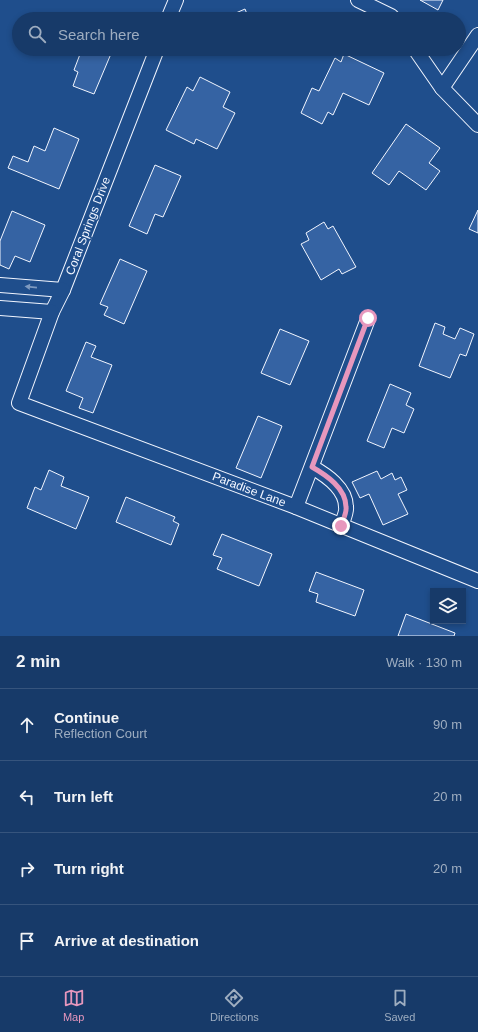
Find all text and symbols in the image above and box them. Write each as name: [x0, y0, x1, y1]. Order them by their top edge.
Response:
search box: [12, 12, 466, 56]
icon: search: [26, 23, 48, 45]
text: Search here: [58, 26, 140, 43]
street label: Coral Springs Drive: [63, 175, 113, 277]
one-way arrow: [25, 284, 37, 290]
route start: [359, 309, 377, 327]
street label: Paradise Lane: [210, 469, 288, 510]
route end: [332, 517, 350, 535]
map controls: [430, 588, 466, 624]
button: layers: [430, 588, 466, 624]
text: 2 min: [16, 652, 60, 671]
text: Walk · 130 m: [386, 655, 462, 670]
text: Continue: [54, 709, 119, 726]
icon: ahead: [16, 714, 38, 736]
text: 90 m: [433, 717, 462, 732]
text: Reflection Court: [54, 726, 147, 741]
icon: left: [16, 786, 38, 808]
text: Turn left: [54, 788, 113, 805]
text: 20 m: [433, 789, 462, 804]
icon: right: [16, 858, 38, 880]
text: Turn right: [54, 860, 124, 877]
text: 20 m: [433, 861, 462, 876]
icon: arrive: [16, 930, 38, 952]
text: Arrive at destination: [54, 932, 199, 949]
tab: Map: [63, 987, 85, 1023]
tab: Directions: [210, 987, 259, 1023]
tab: Saved: [384, 987, 415, 1023]

